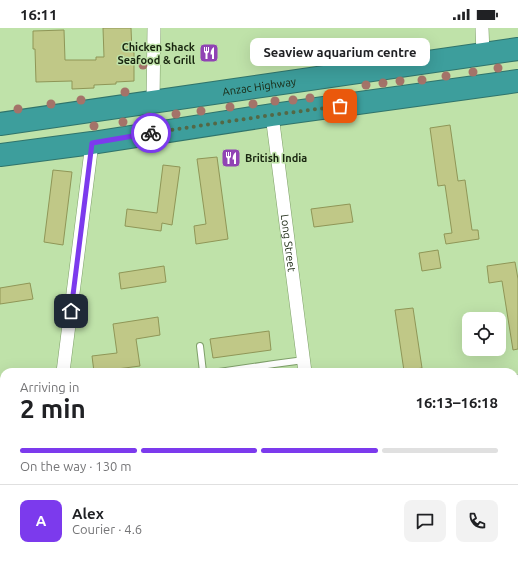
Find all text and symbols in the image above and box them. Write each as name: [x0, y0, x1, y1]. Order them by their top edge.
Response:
text: 16:11: [20, 6, 58, 23]
callout: Seaview aquarium centre: [250, 38, 430, 66]
place label: Chicken Shack Seafood & Grill: [117, 41, 196, 66]
restaurant icon: Chicken Shack Seafood & Grill: [198, 42, 220, 64]
text: Seaview aquarium centre: [263, 45, 417, 59]
street label: Anzac Highway: [222, 75, 298, 98]
pin: [323, 89, 357, 123]
icon: bag: [329, 95, 351, 117]
courier: [131, 113, 171, 153]
icon: bike: [140, 122, 162, 144]
restaurant icon: British India: [220, 147, 242, 169]
place label: British India: [245, 152, 307, 164]
street label: Long Street: [279, 213, 298, 273]
pin: [54, 294, 88, 328]
icon: home: [60, 300, 82, 322]
map controls: [462, 312, 506, 356]
button: locate: [462, 312, 506, 356]
text: Arriving in: [20, 380, 79, 394]
text: 2 min: [20, 394, 86, 423]
text: 16:13–16:18: [415, 394, 498, 411]
text: On the way · 130 m: [20, 459, 132, 473]
button: chat: [404, 500, 446, 542]
button: phone: [456, 500, 498, 542]
text: Alex: [72, 505, 104, 522]
text: A: [36, 512, 46, 529]
text: Courier · 4.6: [72, 522, 142, 536]

